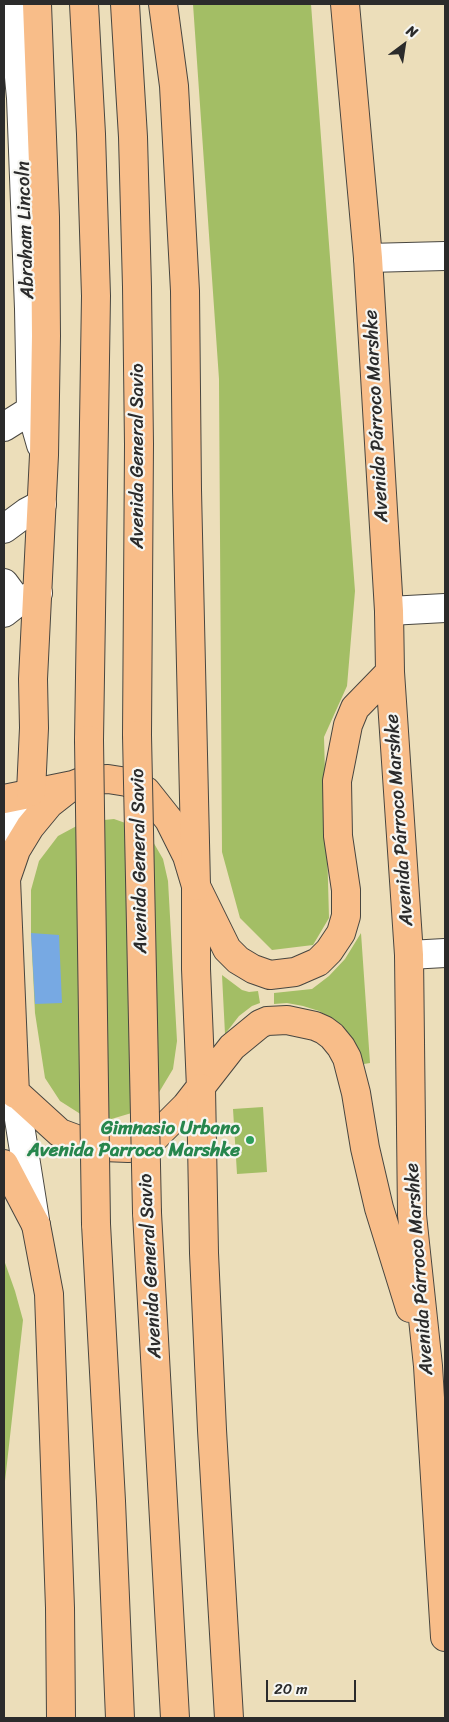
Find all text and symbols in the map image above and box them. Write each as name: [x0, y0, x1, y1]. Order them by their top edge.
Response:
text: N: [401, 18, 423, 45]
north arrow: [379, 20, 429, 70]
street label: Abraham Lincoln: [12, 160, 40, 300]
street label: Avenida Párroco Marshke: [360, 309, 394, 523]
street label: Avenida General Savio: [127, 363, 149, 549]
street label: Avenida Párroco Marshke: [381, 713, 419, 927]
street label: Avenida General Savio: [127, 768, 153, 954]
place label: Gimnasio Urbano Avenida Parroco Marshke: [27, 1118, 240, 1162]
marker: Gimnasio Urbano Avenida Parroco Marshke: [244, 1134, 256, 1146]
street label: Avenida Párroco Marshke: [401, 1162, 439, 1376]
street label: Avenida General Savio: [135, 1173, 167, 1359]
scale bar: [269, 1670, 359, 1702]
text: 20 m: [274, 1676, 308, 1702]

